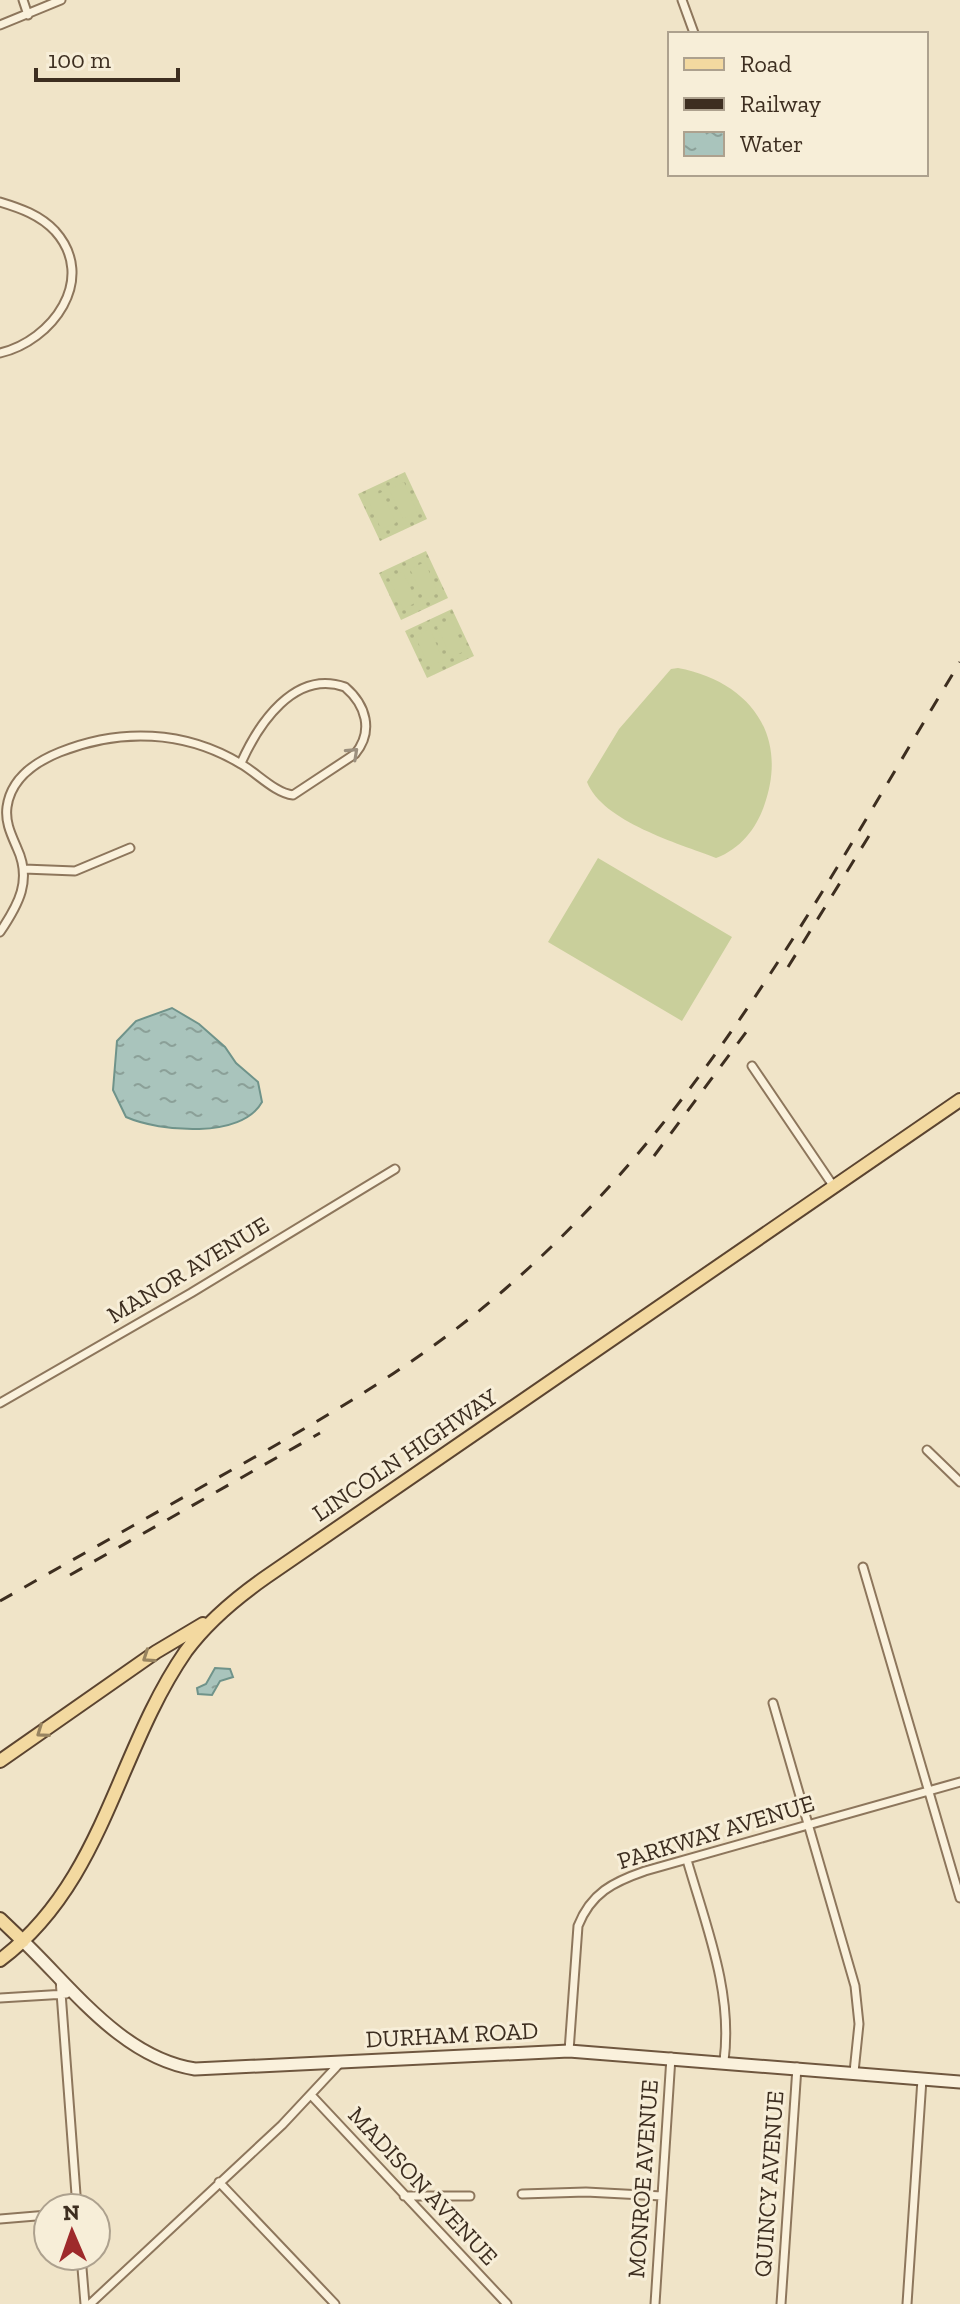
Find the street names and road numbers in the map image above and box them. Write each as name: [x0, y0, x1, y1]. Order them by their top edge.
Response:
street label: MANOR AVENUE: [102, 1210, 274, 1329]
street label: LINCOLN HIGHWAY: [307, 1382, 503, 1527]
street label: PARKWAY AVENUE: [614, 1788, 818, 1875]
street label: DURHAM ROAD: [365, 2015, 539, 2054]
street label: MONROE AVENUE: [621, 2079, 664, 2279]
street label: QUINCY AVENUE: [748, 2090, 789, 2278]
street label: MADISON AVENUE: [342, 2100, 504, 2271]

